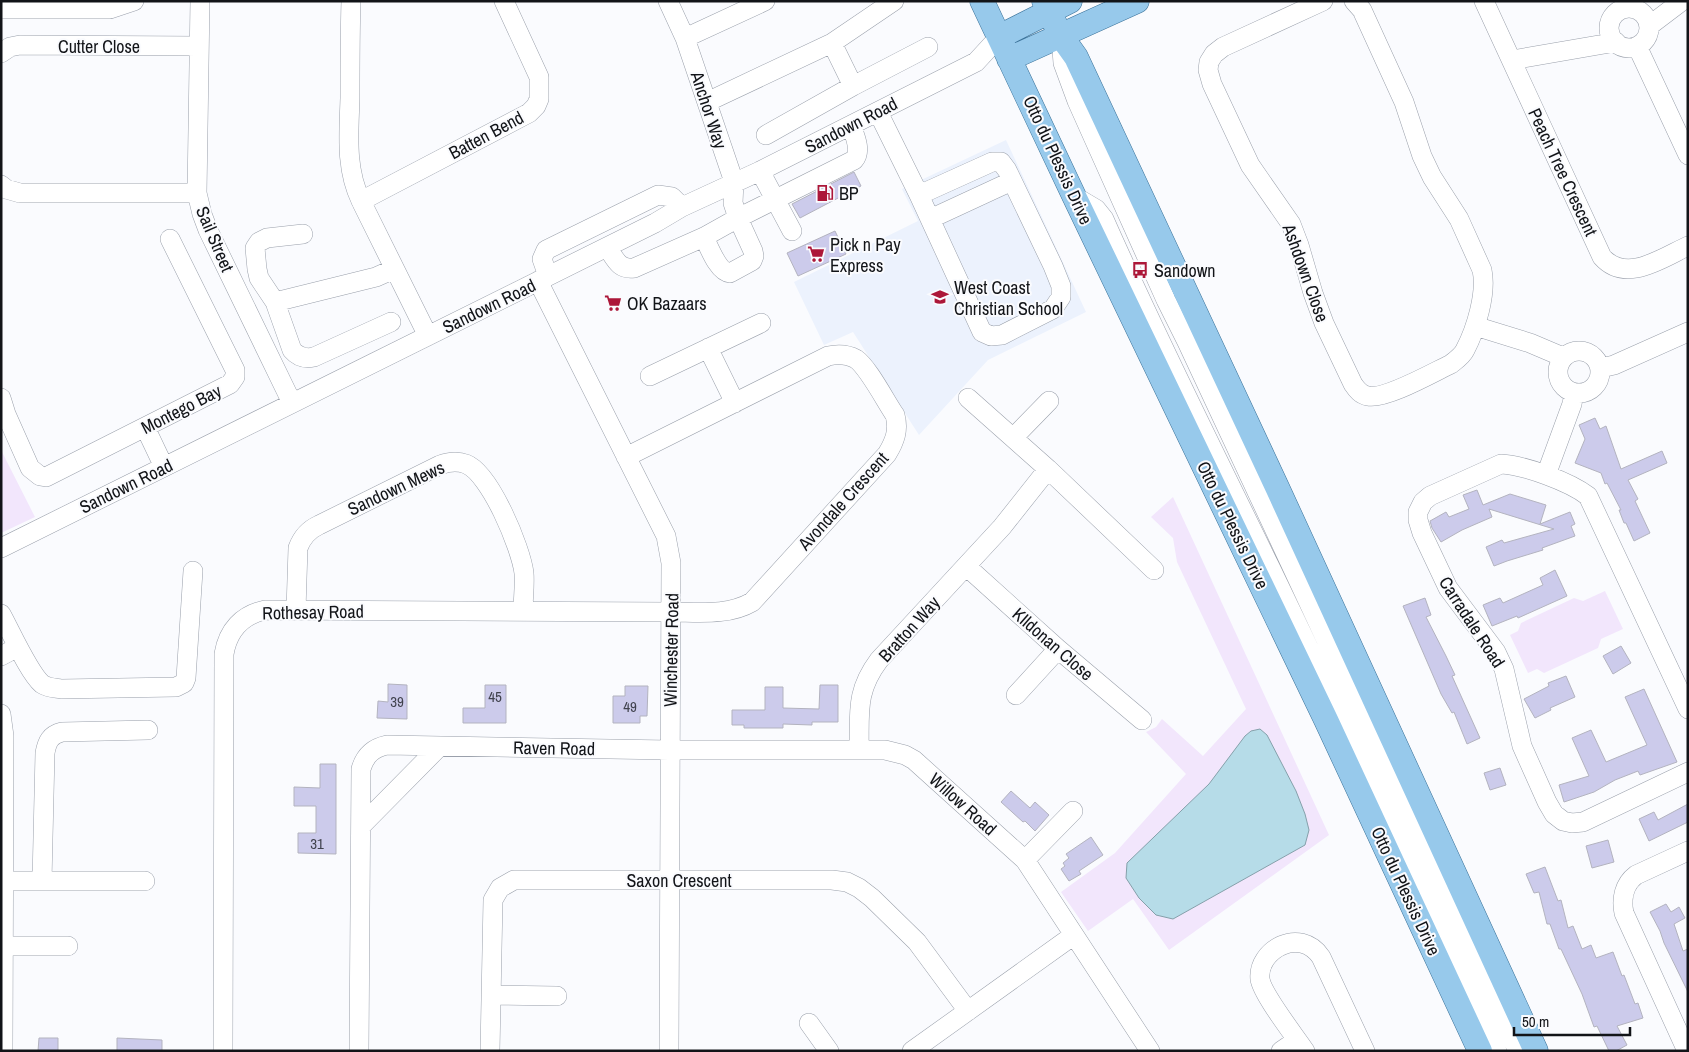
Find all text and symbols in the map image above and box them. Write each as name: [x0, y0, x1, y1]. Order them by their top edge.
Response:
street label: Cutter Close: [58, 34, 140, 59]
street label: Anchor Way: [684, 67, 733, 152]
street label: Sandown Road: [800, 91, 902, 159]
street label: Otto du Plessis Drive: [1017, 92, 1099, 228]
street label: Peach Tree Crescent: [1522, 104, 1604, 240]
street label: Batten Bend: [444, 105, 528, 165]
place label: BP: [839, 181, 859, 206]
fuel station icon: BP: [815, 183, 835, 203]
street label: Sail Street: [190, 202, 240, 276]
street label: Ashdown Close: [1276, 220, 1335, 325]
place label: Pick n Pay Express: [830, 232, 901, 278]
supermarket icon: Pick n Pay Express: [806, 244, 826, 264]
place label: Sandown: [1154, 258, 1216, 283]
bus stop icon: Sandown: [1130, 260, 1150, 280]
street label: Sandown Road: [438, 273, 540, 339]
place label: West Coast Christian School: [954, 275, 1063, 321]
school or university icon: West Coast Christian School: [930, 287, 950, 307]
place label: OK Bazaars: [627, 291, 707, 316]
supermarket icon: OK Bazaars: [603, 293, 623, 313]
street label: Montego Bay: [137, 378, 226, 440]
street label: Avondale Crescent: [791, 446, 894, 556]
street label: Sandown Road: [75, 453, 177, 519]
street label: Sandown Mews: [344, 455, 448, 521]
street label: Otto du Plessis Drive: [1191, 457, 1275, 593]
street label: Carradale Road: [1433, 572, 1511, 672]
street label: Bratton Way: [873, 590, 946, 667]
street label: Winchester Road: [658, 593, 684, 707]
street label: Rothesay Road: [262, 599, 364, 625]
street label: KIldonan Close: [1007, 602, 1099, 686]
house number: 45: [488, 686, 502, 707]
house number: 39: [390, 691, 404, 712]
house number: 49: [623, 696, 637, 717]
street label: Raven Road: [513, 735, 595, 761]
street label: Willow Road: [924, 767, 1002, 841]
street label: Otto du Plessis Drive: [1365, 823, 1447, 959]
house number: 31: [310, 833, 324, 854]
street label: Saxon Crescent: [626, 868, 732, 893]
scale bar: [1514, 1004, 1630, 1036]
text: 50 m: [1522, 1011, 1549, 1032]

